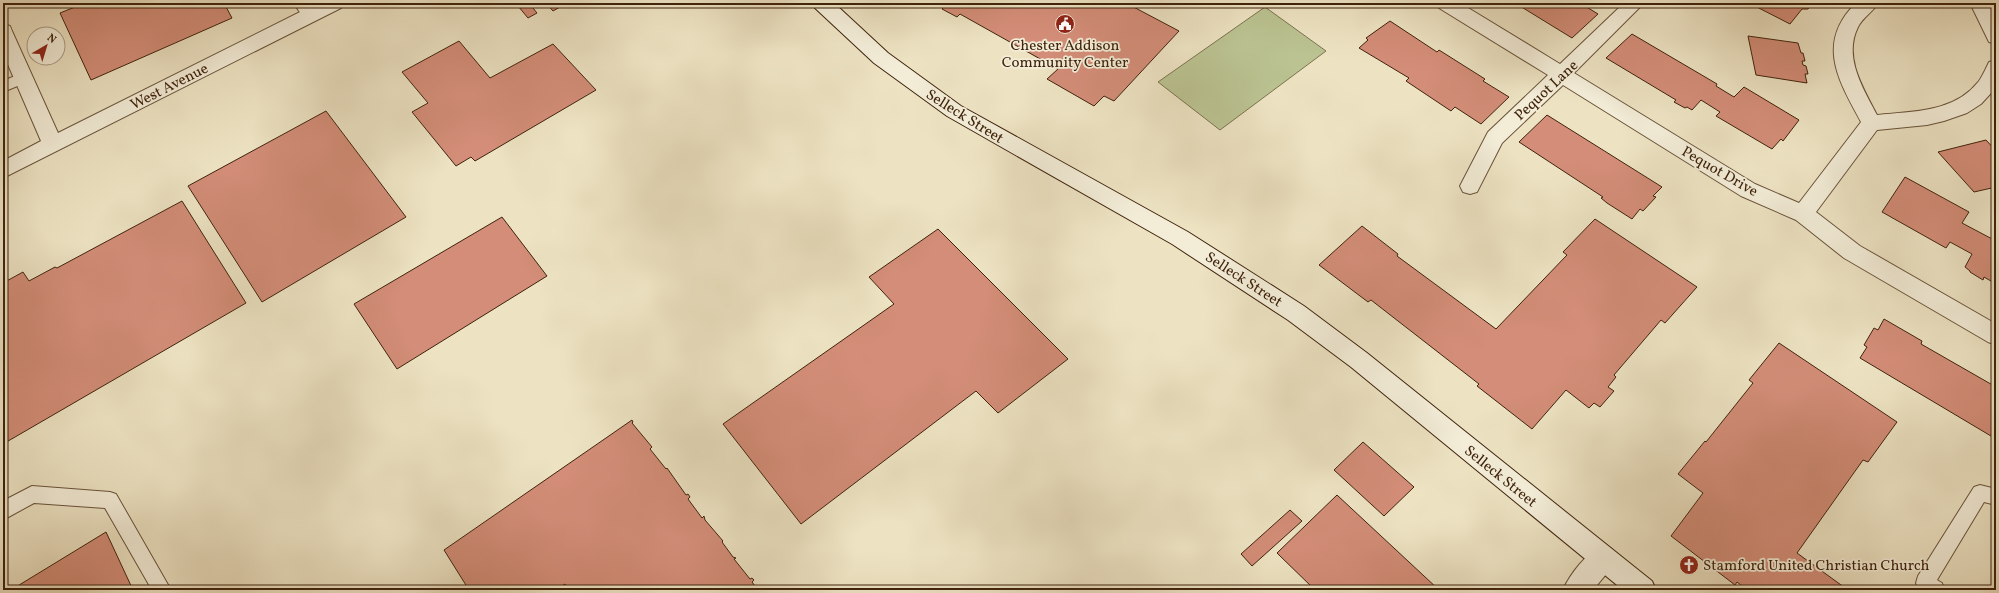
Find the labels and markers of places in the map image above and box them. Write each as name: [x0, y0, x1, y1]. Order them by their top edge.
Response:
public building icon: Chester Addison Community Center: [1054, 13, 1076, 35]
place label: Chester Addison Community Center: [1002, 36, 1128, 74]
church icon: Stamford United Christian Church: [1678, 554, 1700, 576]
place label: Stamford United Christian Church: [1703, 556, 1929, 577]

